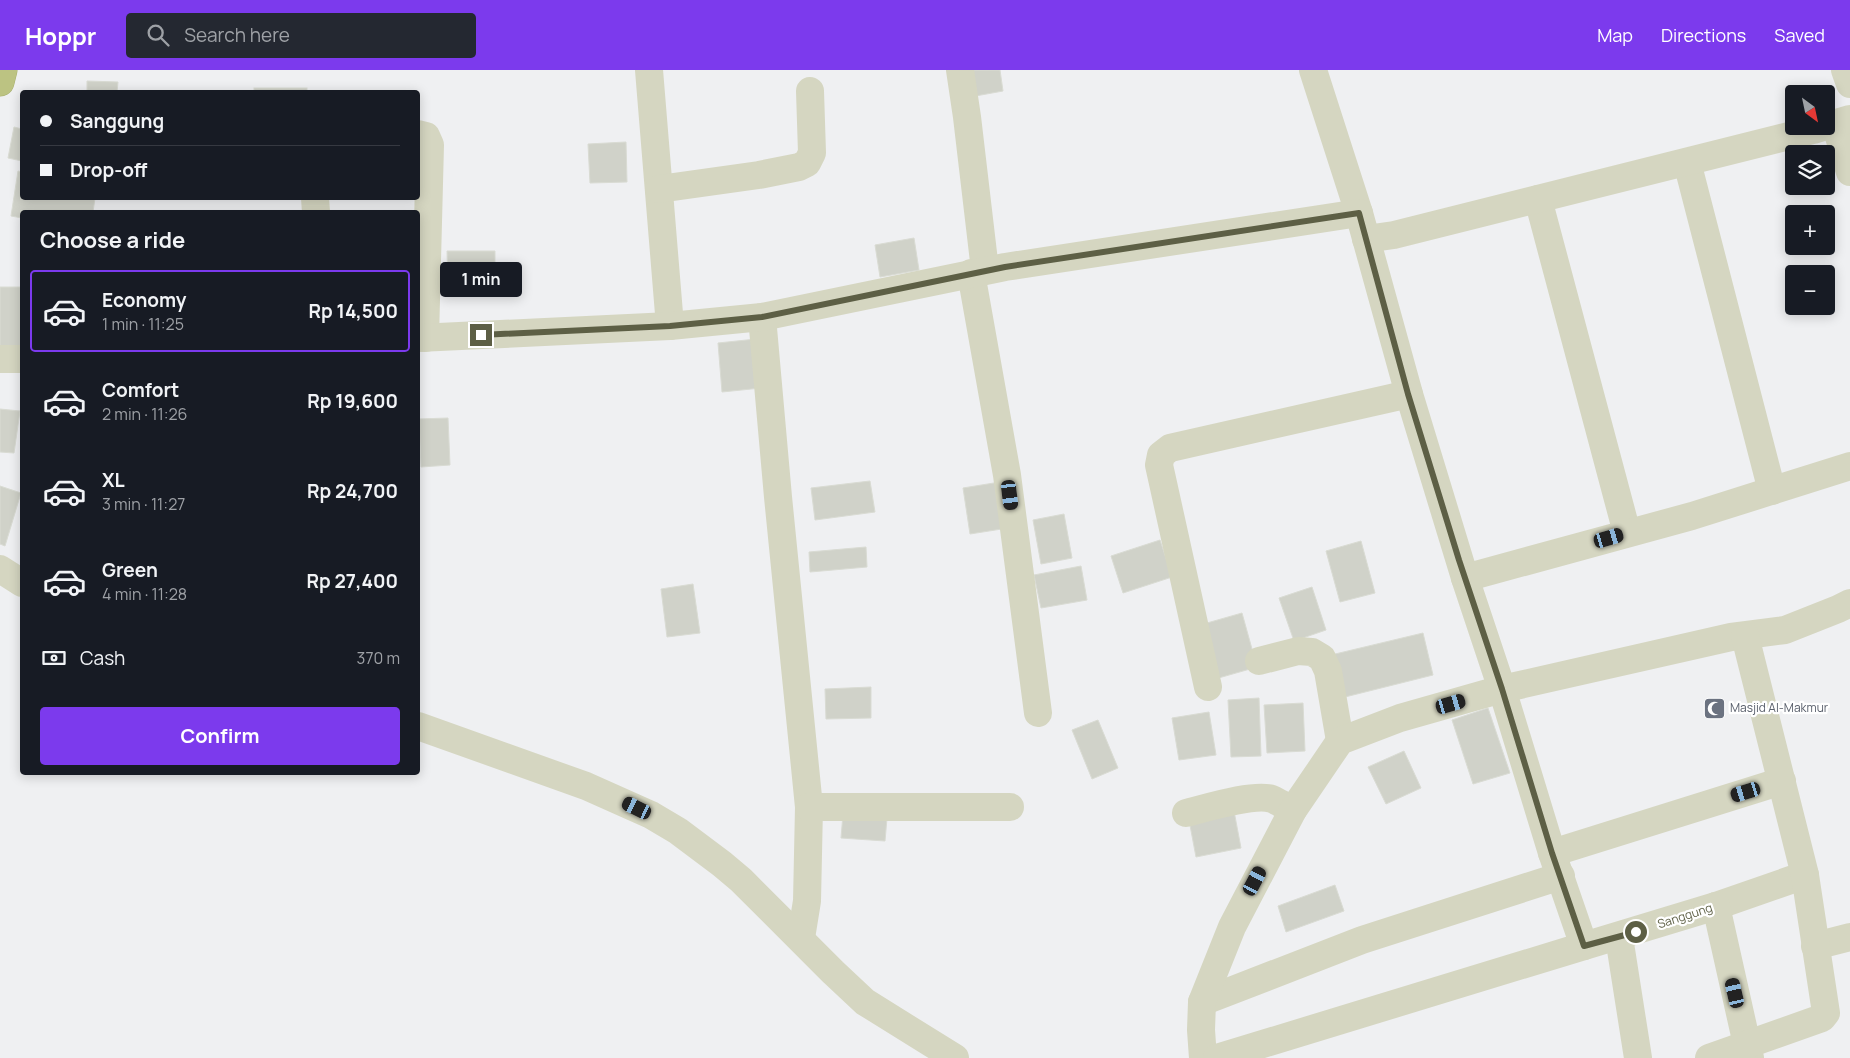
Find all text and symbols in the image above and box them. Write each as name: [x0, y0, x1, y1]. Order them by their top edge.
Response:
search box: [126, 13, 476, 58]
text: Hoppr: [25, 19, 96, 52]
icon: search: [144, 21, 172, 49]
text: Search here: [184, 22, 290, 48]
text: Map: [1597, 23, 1633, 47]
text: Directions: [1661, 23, 1746, 47]
text: Saved: [1774, 23, 1825, 47]
north arrow: [1785, 85, 1835, 135]
map controls: [1785, 85, 1835, 315]
text: Sanggung: [70, 108, 164, 134]
button: layers: [1785, 145, 1835, 195]
text: Drop-off: [70, 157, 147, 183]
button: +: [1785, 205, 1835, 255]
text: Choose a ride: [40, 225, 185, 255]
callout: 1 min: [440, 262, 522, 298]
button: −: [1785, 265, 1835, 315]
text: 1 min: [461, 268, 501, 290]
text: Economy: [102, 287, 186, 313]
icon: car: [42, 289, 87, 334]
text: Rp 14,500: [309, 298, 398, 324]
text: 1 min · 11:25: [102, 313, 184, 335]
route end: [470, 324, 492, 346]
text: Comfort: [102, 377, 179, 403]
icon: car: [42, 379, 87, 424]
text: Rp 19,600: [307, 388, 398, 414]
text: 2 min · 11:26: [102, 403, 187, 425]
text: XL: [102, 467, 125, 493]
icon: car: [42, 469, 87, 514]
text: Rp 24,700: [307, 478, 398, 504]
car: [1000, 479, 1019, 511]
text: 3 min · 11:27: [102, 493, 185, 515]
car: [1592, 527, 1625, 549]
text: Green: [102, 557, 158, 583]
icon: car: [42, 559, 87, 604]
text: Rp 27,400: [306, 568, 398, 594]
text: 4 min · 11:28: [102, 583, 187, 605]
icon: cash: [40, 644, 68, 672]
text: Cash: [80, 645, 125, 671]
text: 370 m: [357, 647, 400, 669]
car: [1434, 693, 1467, 715]
mosque icon: Masjid Al-Makmur: [1702, 696, 1726, 720]
place label: Masjid Al-Makmur: [1730, 699, 1829, 716]
button: Confirm: [40, 707, 400, 765]
car: [1729, 780, 1762, 804]
car: [620, 795, 653, 821]
car: [1241, 864, 1268, 898]
street label: Sanggung: [1655, 899, 1714, 932]
route start: [1625, 921, 1647, 943]
car: [1724, 977, 1745, 1009]

